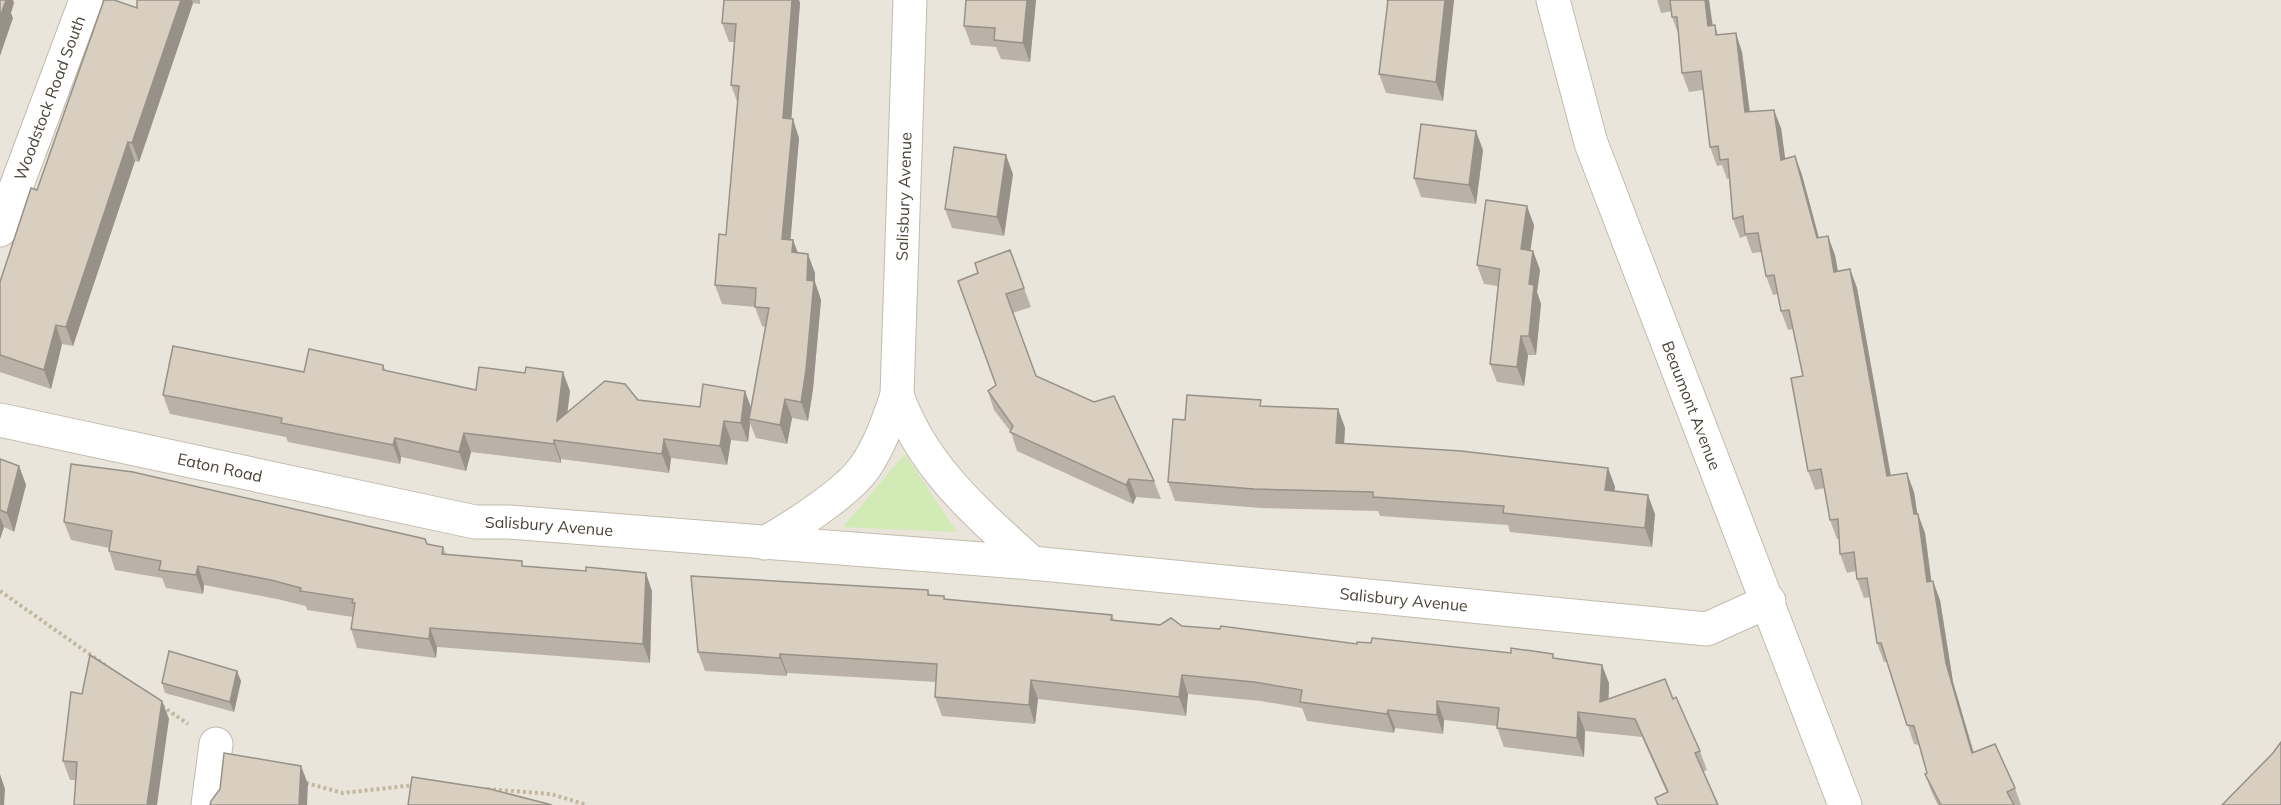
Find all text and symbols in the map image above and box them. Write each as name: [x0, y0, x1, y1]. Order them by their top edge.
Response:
street label: Woodstock Road South: [9, 13, 89, 183]
street label: Salisbury Avenue: [891, 132, 916, 261]
street label: Beaumont Avenue: [1658, 338, 1725, 473]
street label: Eaton Road: [176, 448, 264, 486]
street label: Salisbury Avenue: [485, 512, 614, 540]
street label: Salisbury Avenue: [1339, 583, 1469, 616]

